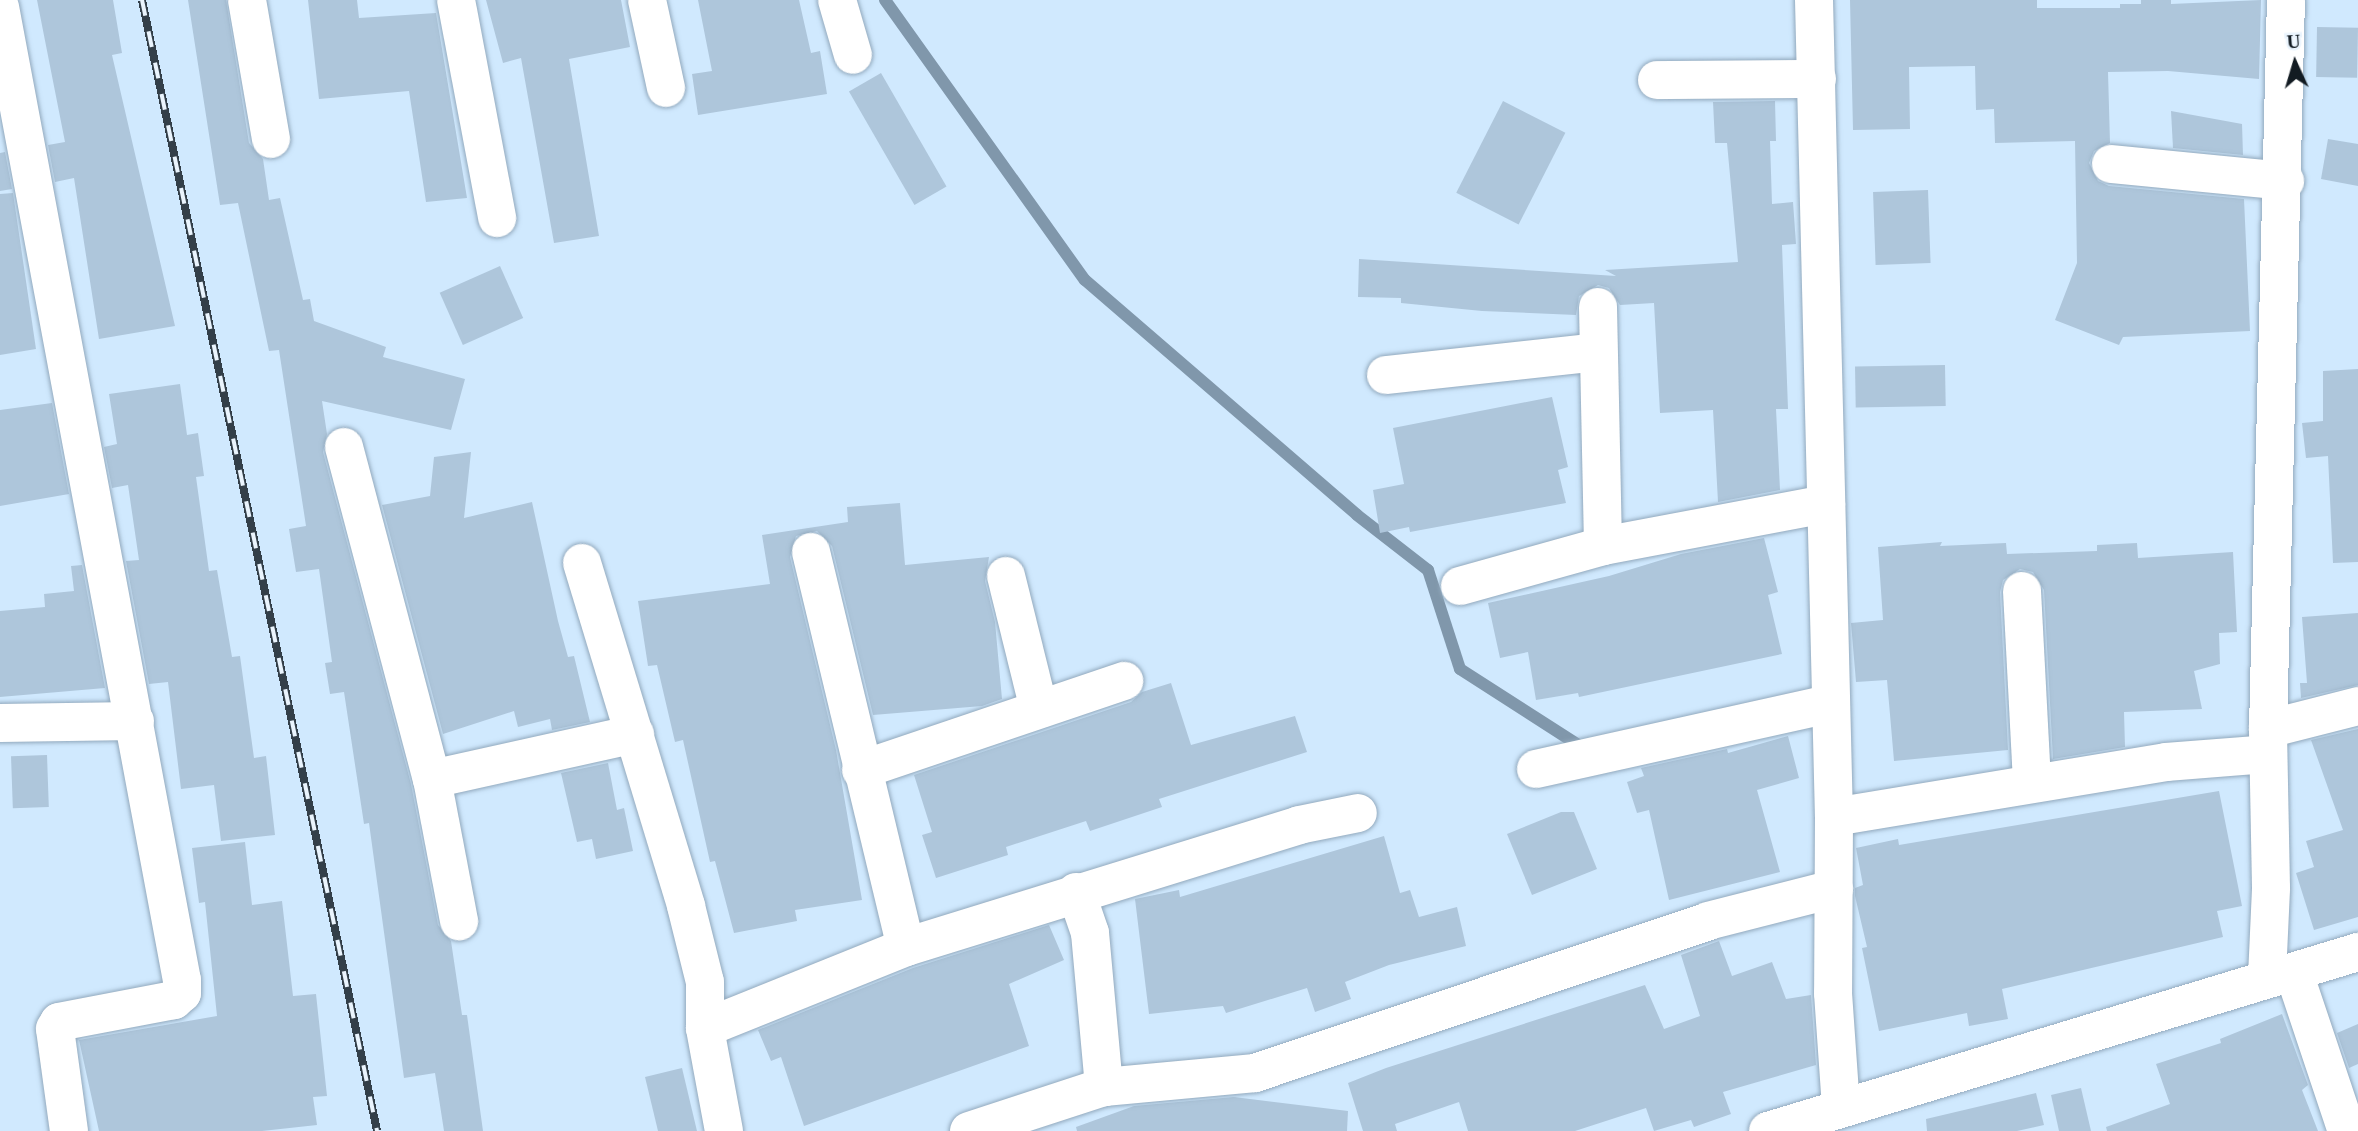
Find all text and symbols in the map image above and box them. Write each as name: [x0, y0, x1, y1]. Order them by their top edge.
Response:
north arrow: [2260, 28, 2330, 98]
text: U: [2286, 31, 2301, 53]

